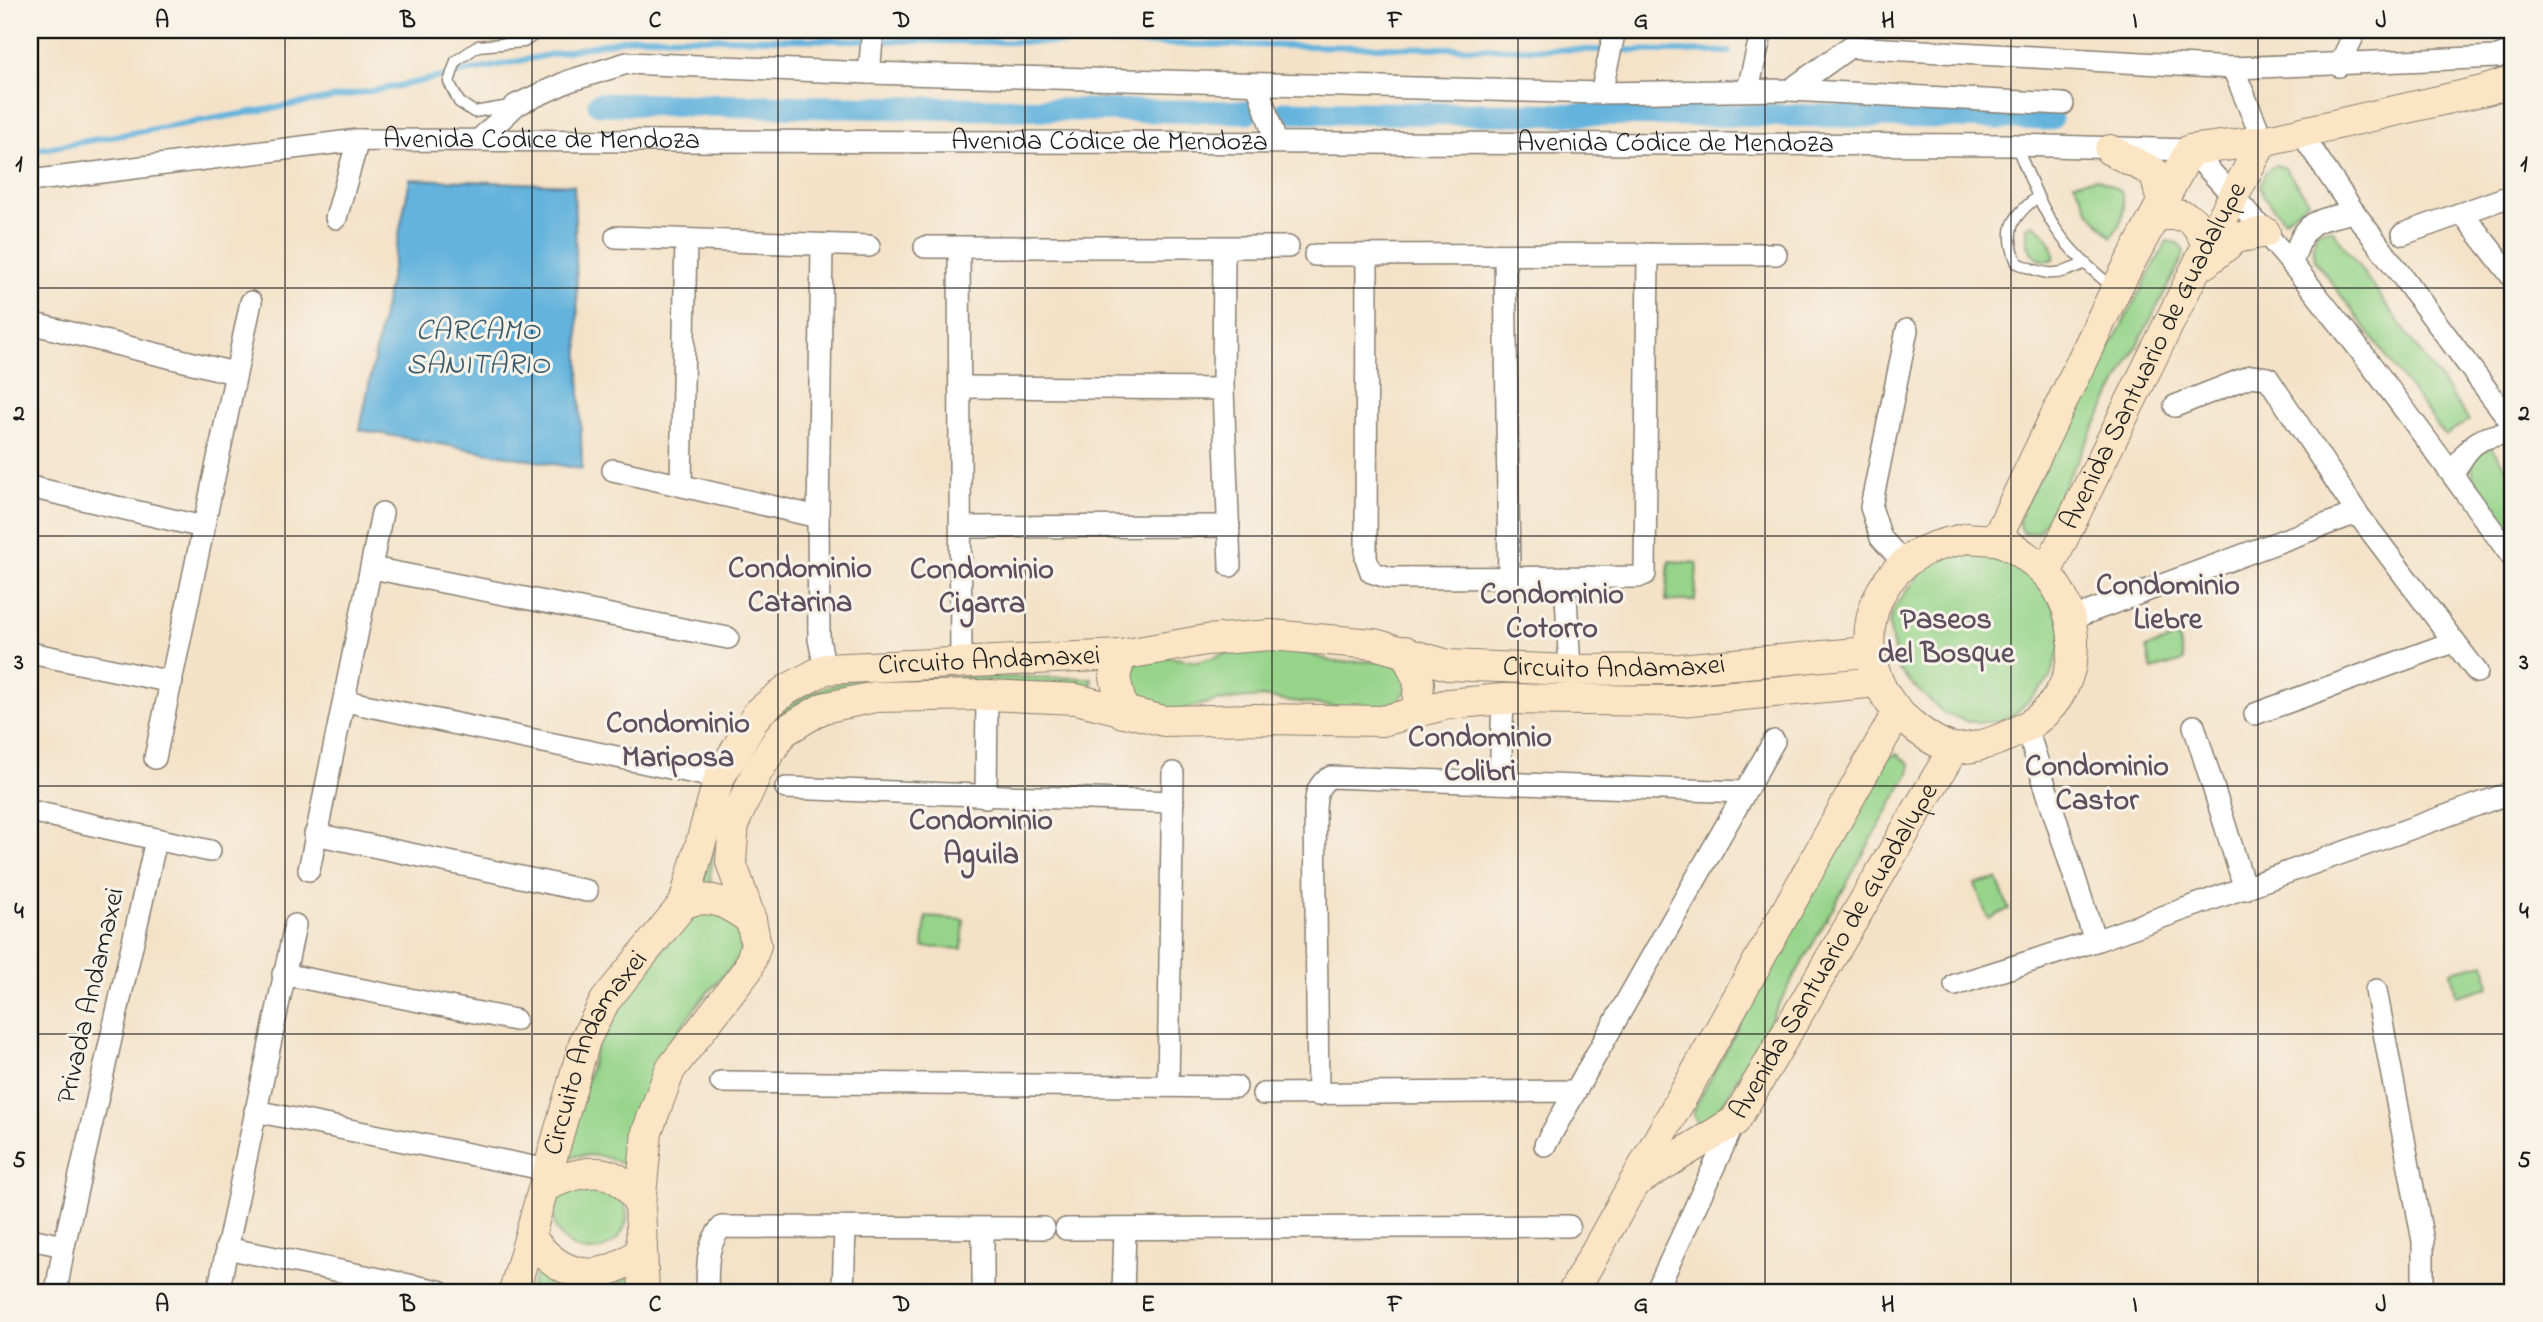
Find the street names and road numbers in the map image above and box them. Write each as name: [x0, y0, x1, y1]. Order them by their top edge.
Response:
street label: Avenida Códice de Mendoza: [383, 120, 700, 162]
street label: Avenida Códice de Mendoza: [951, 121, 1268, 163]
street label: Avenida Códice de Mendoza: [1517, 123, 1834, 165]
street label: Avenida Santuario de Guadalupe: [2050, 174, 2258, 537]
street label: Circuito Andamaxei: [877, 636, 1101, 687]
street label: Circuito Andamaxei: [1502, 644, 1727, 691]
street label: Avenida Santuario de Guadalupe: [1720, 775, 1950, 1128]
street label: Privada Andamaxei: [47, 884, 137, 1108]
street label: Circuito Andamaxei: [533, 942, 658, 1160]

